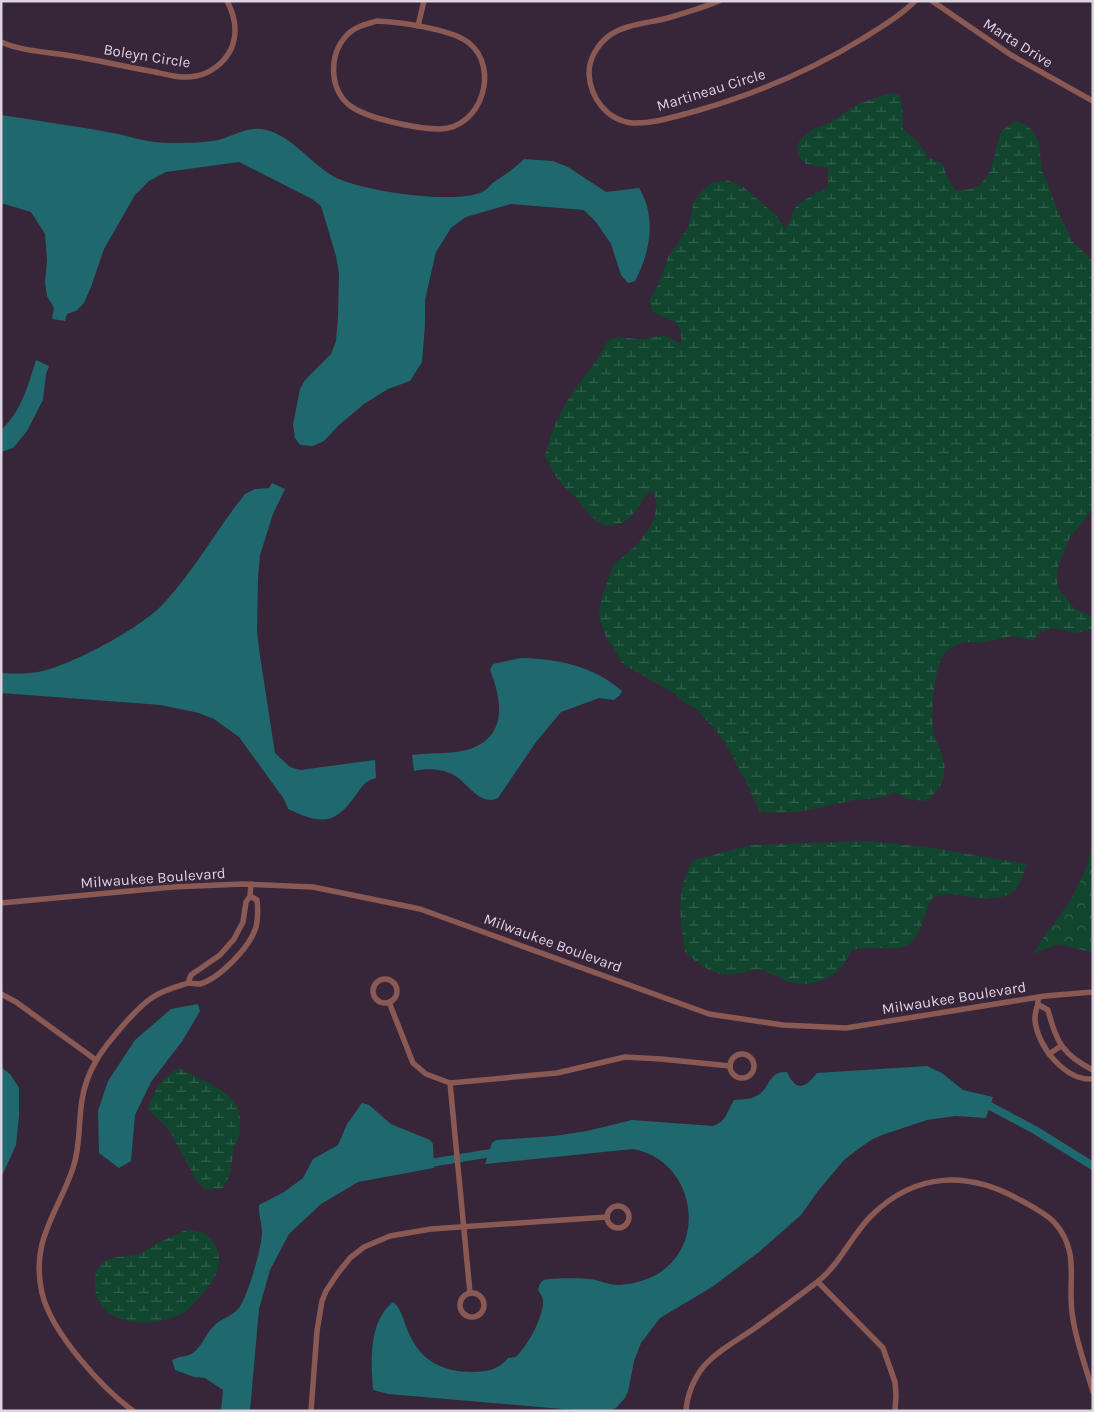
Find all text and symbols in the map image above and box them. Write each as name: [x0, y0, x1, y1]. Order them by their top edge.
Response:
street label: Marta Drive: [980, 14, 1056, 72]
street label: Boleyn Circle: [102, 40, 192, 72]
street label: Martineau Circle: [654, 65, 768, 115]
street label: Milwaukee Boulevard: [80, 864, 226, 892]
street label: Milwaukee Boulevard: [482, 910, 624, 976]
street label: Milwaukee Boulevard: [881, 978, 1027, 1018]

